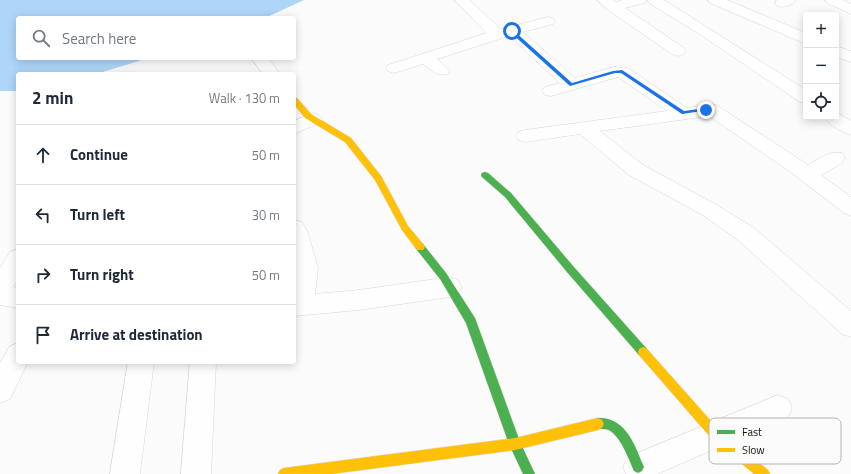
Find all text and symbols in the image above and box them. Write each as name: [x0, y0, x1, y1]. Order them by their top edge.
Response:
map controls: [803, 12, 839, 120]
button: +: [803, 12, 839, 48]
search box: [16, 16, 296, 60]
route start: [503, 22, 521, 40]
icon: search: [30, 27, 52, 49]
text: Search here: [62, 27, 136, 50]
button: −: [803, 48, 839, 84]
button: locate: [803, 84, 839, 120]
text: 2 min: [32, 85, 73, 111]
text: Walk · 130 m: [209, 88, 280, 108]
route end: [697, 101, 715, 119]
text: Continue: [70, 143, 128, 166]
icon: ahead: [32, 144, 54, 166]
text: 50 m: [252, 145, 280, 165]
text: Turn left: [70, 203, 125, 226]
icon: left: [32, 204, 54, 226]
text: 30 m: [252, 205, 280, 225]
text: Turn right: [70, 263, 134, 286]
icon: right: [32, 264, 54, 286]
text: 50 m: [252, 265, 280, 285]
text: Arrive at destination: [70, 323, 203, 346]
icon: arrive: [32, 324, 54, 346]
legend: [709, 418, 841, 464]
text: Fast: [742, 424, 762, 440]
text: Slow: [742, 442, 765, 458]

